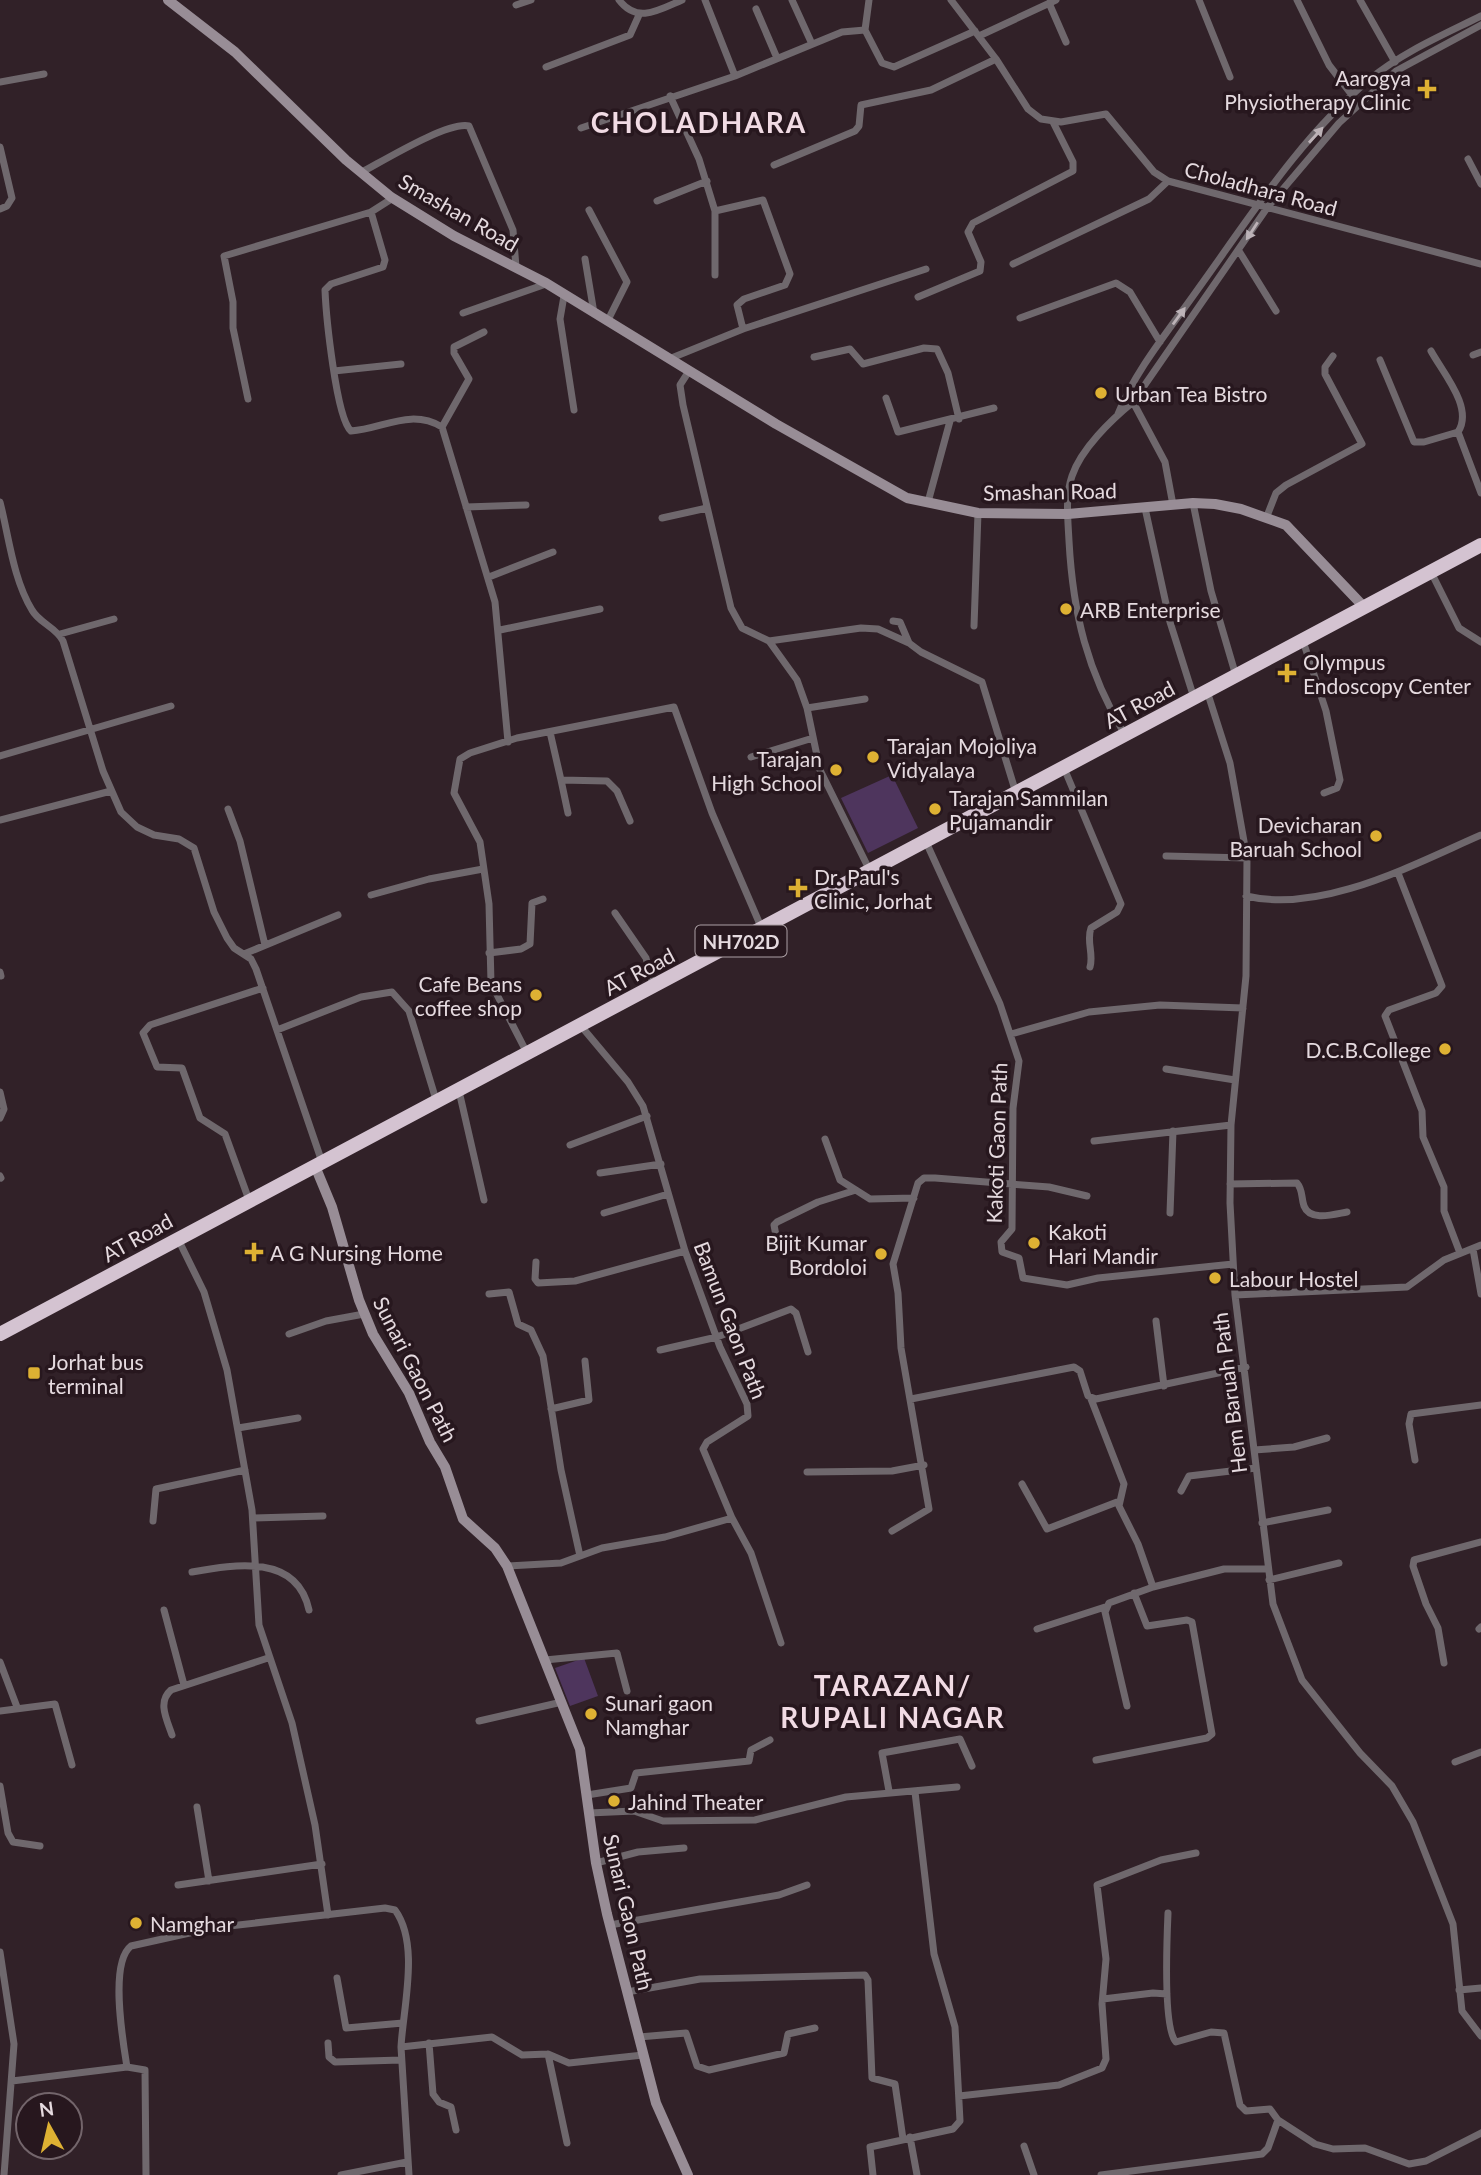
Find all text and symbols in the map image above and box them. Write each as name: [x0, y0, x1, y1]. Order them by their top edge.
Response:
place label: Aarogya Physiotherapy Clinic: [1224, 65, 1411, 114]
marker: Aarogya Physiotherapy Clinic: [1417, 79, 1437, 99]
district label: CHOLADHARA: [591, 105, 807, 139]
one-way arrow: [1308, 126, 1324, 143]
street label: Choladhara Road: [1182, 156, 1340, 220]
street label: Smashan Road: [395, 168, 523, 256]
one-way arrow: [1245, 222, 1258, 241]
one-way arrow: [1172, 307, 1186, 325]
place label: Urban Tea Bistro: [1115, 381, 1267, 406]
marker: Urban Tea Bistro: [1093, 385, 1109, 401]
street label: Smashan Road: [983, 477, 1117, 505]
place label: ARB Enterprise: [1080, 597, 1221, 622]
marker: ARB Enterprise: [1058, 601, 1074, 617]
place label: Olympus Endoscopy Center: [1303, 649, 1471, 698]
marker: Olympus Endoscopy Center: [1277, 663, 1297, 683]
street label: AT Road: [1099, 675, 1179, 733]
place label: Tarajan Mojoliya Vidyalaya: [887, 733, 1037, 782]
place label: Tarajan High School: [711, 746, 822, 795]
marker: Tarajan Mojoliya Vidyalaya: [865, 749, 881, 765]
marker: Tarajan High School: [828, 762, 844, 778]
place label: Tarajan Sammilan Pujamandir: [949, 785, 1108, 834]
marker: Tarajan Sammilan Pujamandir: [927, 801, 943, 817]
place label: Devicharan Baruah School: [1229, 812, 1362, 861]
marker: Devicharan Baruah School: [1368, 828, 1384, 844]
place label: Dr. Paul's Clinic, Jorhat: [814, 864, 932, 913]
marker: Dr. Paul's Clinic, Jorhat: [788, 878, 808, 898]
road number: NH702D: [696, 925, 786, 956]
street label: AT Road: [599, 942, 679, 1000]
place label: Cafe Beans coffee shop: [415, 971, 522, 1020]
marker: Cafe Beans coffee shop: [528, 987, 544, 1003]
place label: D.C.B.College: [1305, 1037, 1431, 1062]
marker: D.C.B.College: [1437, 1041, 1453, 1057]
street label: Kakoti Gaon Path: [981, 1062, 1011, 1224]
street label: AT Road: [97, 1208, 177, 1266]
place label: Kakoti Hari Mandir: [1048, 1219, 1158, 1268]
place label: Bijit Kumar Bordoloi: [765, 1230, 867, 1279]
marker: Kakoti Hari Mandir: [1026, 1235, 1042, 1251]
street label: Bamun Gaon Path: [690, 1238, 772, 1402]
place label: A G Nursing Home: [270, 1240, 443, 1265]
marker: A G Nursing Home: [244, 1242, 264, 1262]
marker: Bijit Kumar Bordoloi: [873, 1246, 889, 1262]
place label: Labour Hostel: [1229, 1266, 1358, 1291]
marker: Labour Hostel: [1207, 1270, 1223, 1286]
street label: Sunari Gaon Path: [369, 1292, 463, 1446]
street label: Hem Baruah Path: [1207, 1311, 1251, 1475]
place label: Jorhat bus terminal: [48, 1349, 144, 1398]
marker: Jorhat bus terminal: [26, 1365, 42, 1381]
district label: TARAZAN/ RUPALI NAGAR: [780, 1668, 1006, 1734]
place label: Sunari gaon Namghar: [605, 1690, 713, 1739]
marker: Sunari gaon Namghar: [583, 1706, 599, 1722]
place label: Jahind Theater: [628, 1789, 764, 1814]
marker: Jahind Theater: [606, 1793, 622, 1809]
street label: Sunari Gaon Path: [599, 1831, 659, 1993]
place label: Namghar: [150, 1911, 235, 1936]
marker: Namghar: [128, 1915, 144, 1931]
north arrow: [14, 2091, 84, 2161]
text: N: [38, 2096, 55, 2121]

